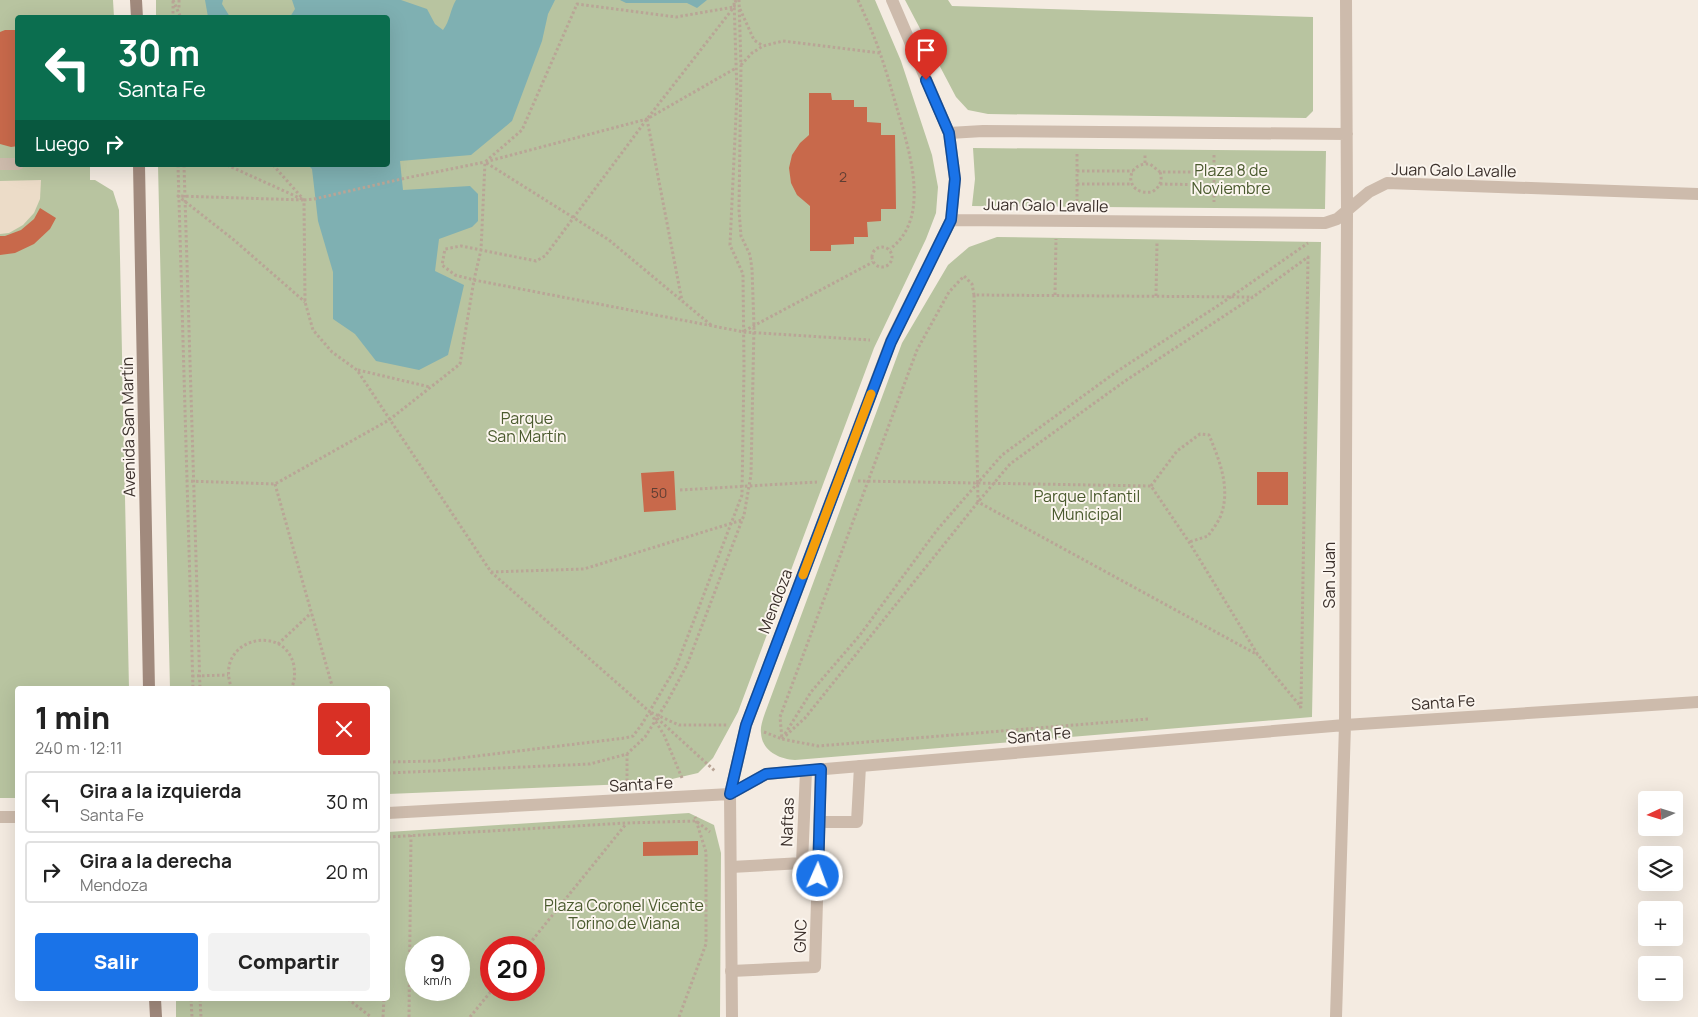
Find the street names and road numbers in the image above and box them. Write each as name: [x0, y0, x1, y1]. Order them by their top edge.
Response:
street label: Juan Galo Lavalle: [1391, 158, 1517, 182]
street label: Juan Galo Lavalle: [983, 193, 1109, 217]
street label: Avenida San Martín: [116, 357, 140, 497]
street label: San Juan: [1318, 542, 1340, 608]
street label: Mendoza: [753, 566, 797, 636]
street label: Santa Fe: [1410, 689, 1476, 715]
street label: Santa Fe: [1006, 721, 1072, 749]
street label: Santa Fe: [609, 771, 673, 797]
street label: Naftas: [775, 797, 799, 847]
street label: GNC: [788, 919, 812, 953]

